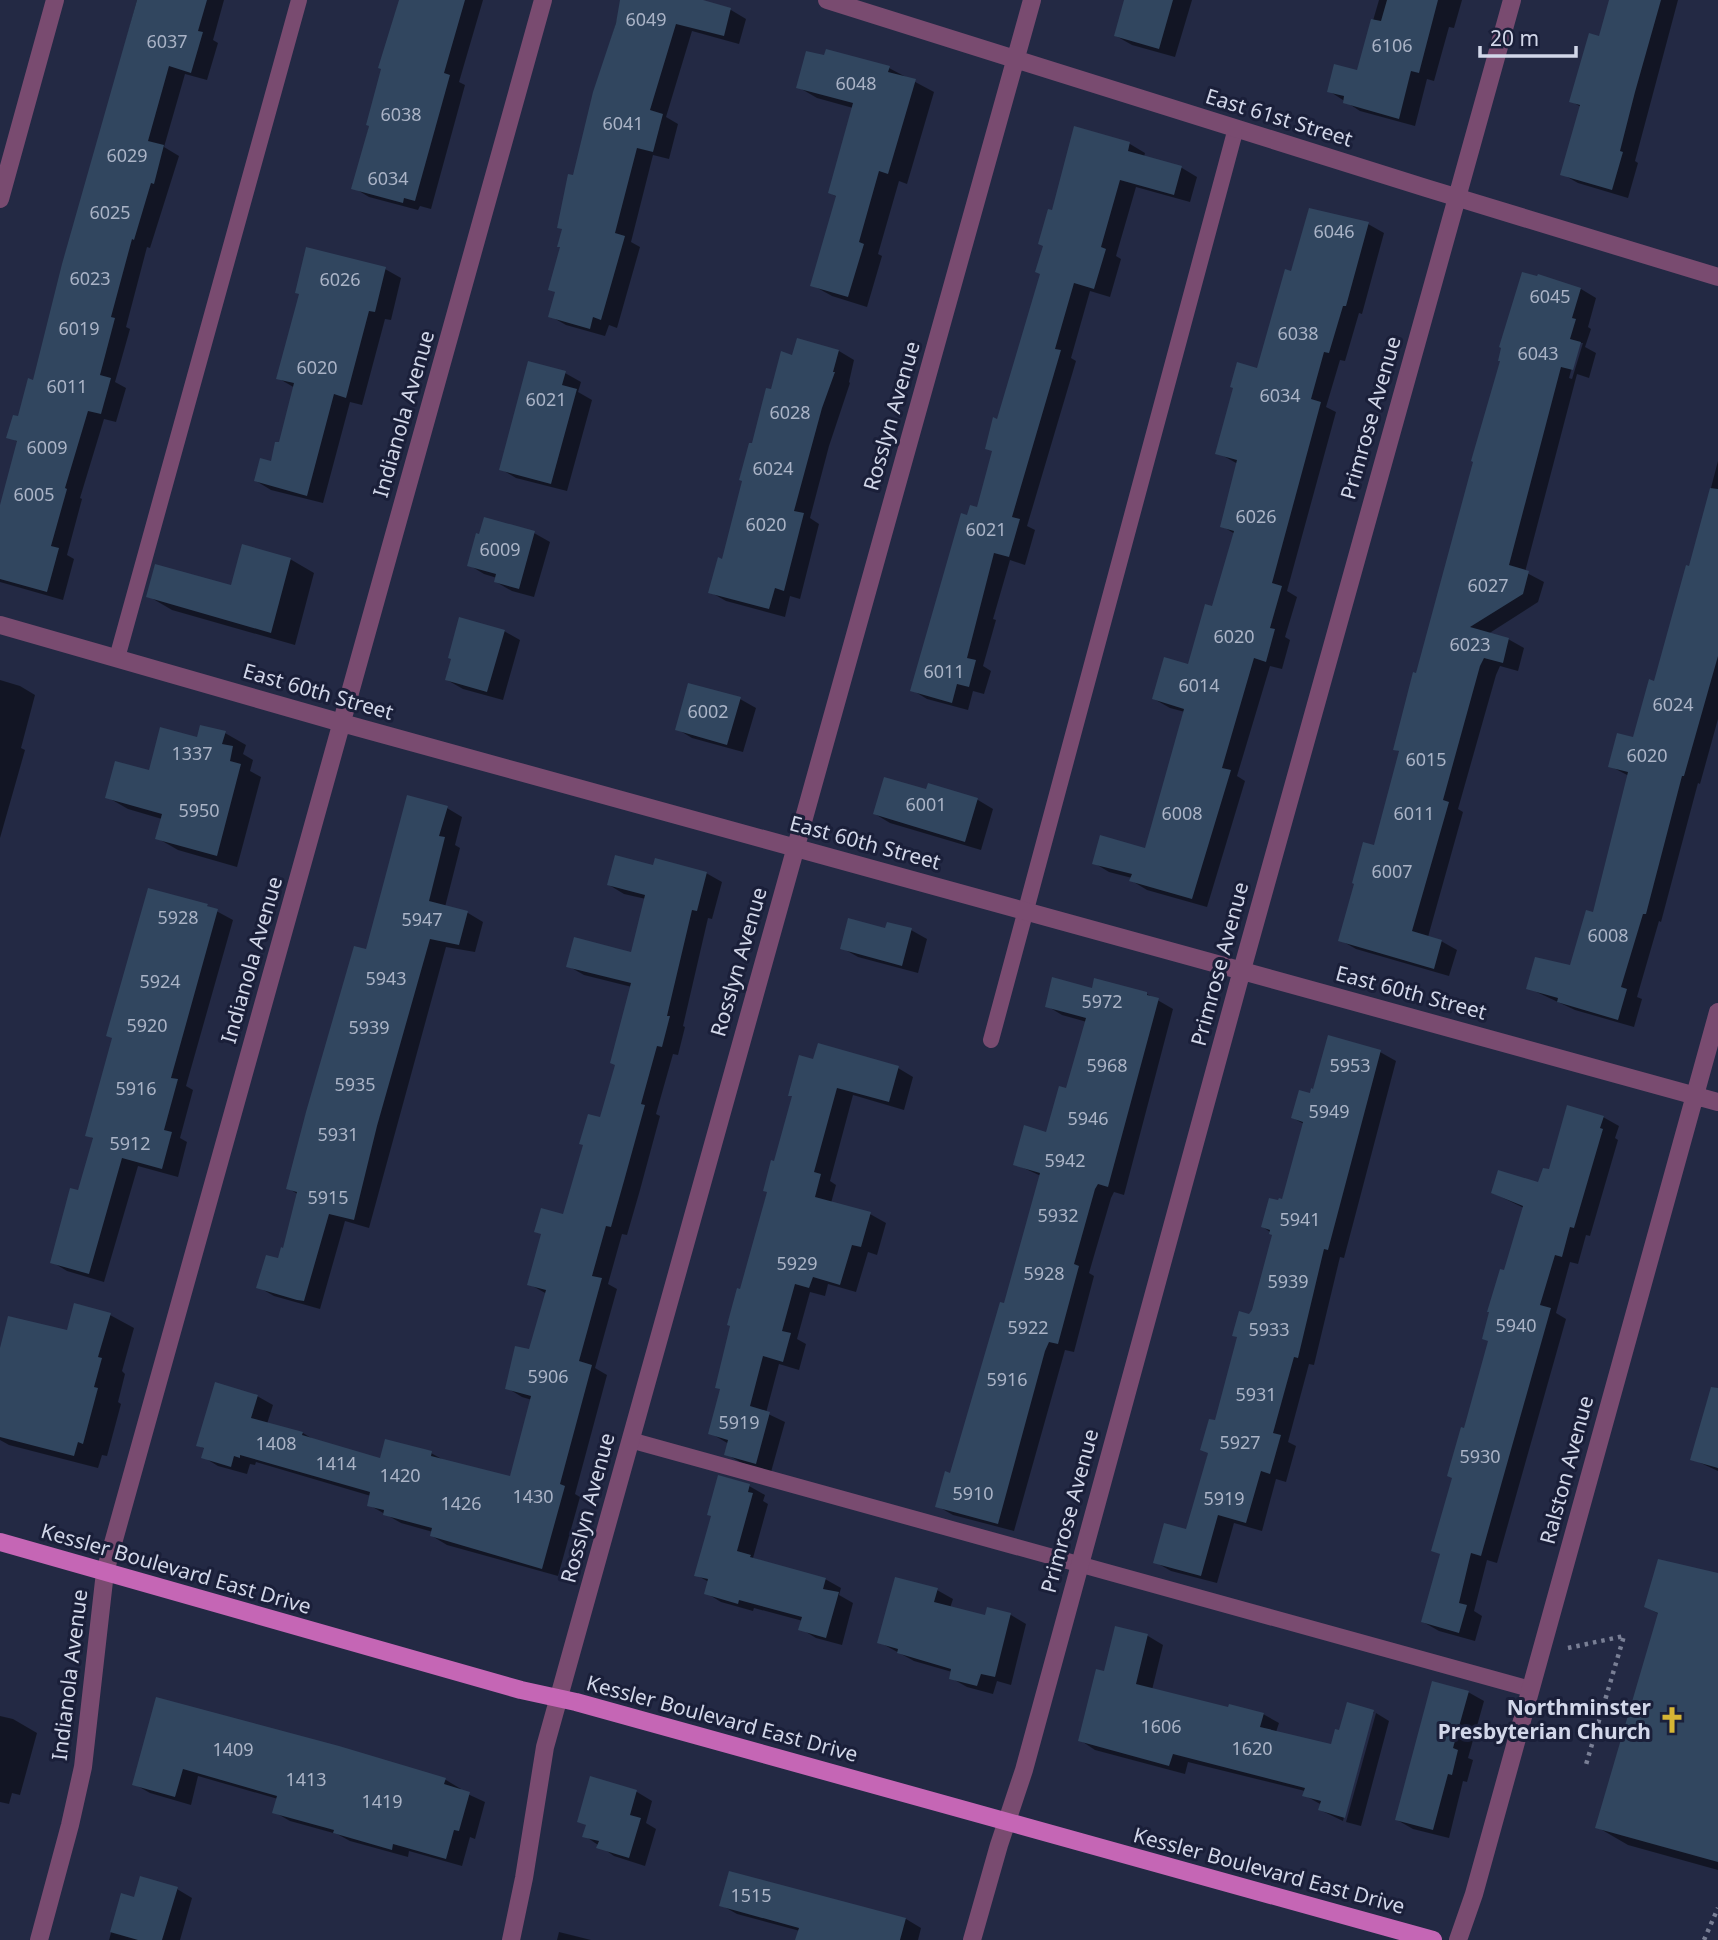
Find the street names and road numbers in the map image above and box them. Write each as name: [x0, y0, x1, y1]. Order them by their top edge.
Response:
street label: East 61st Street: [1202, 81, 1357, 153]
street label: Indianola Avenue: [366, 327, 440, 500]
street label: Primrose Avenue: [1333, 333, 1407, 503]
street label: Rosslyn Avenue: [856, 338, 926, 494]
street label: East 60th Street: [240, 656, 397, 726]
street label: East 60th Street: [787, 808, 944, 876]
street label: Indianola Avenue: [214, 873, 288, 1046]
street label: Primrose Avenue: [1184, 879, 1254, 1049]
street label: Rosslyn Avenue: [703, 884, 773, 1040]
street label: East 60th Street: [1333, 958, 1490, 1026]
street label: Ralston Avenue: [1533, 1392, 1599, 1547]
street label: Primrose Avenue: [1034, 1426, 1104, 1596]
street label: Rosslyn Avenue: [554, 1430, 621, 1586]
street label: Kessler Boulevard East Drive: [38, 1516, 315, 1620]
street label: Indianola Avenue: [45, 1588, 93, 1762]
street label: Kessler Boulevard East Drive: [583, 1668, 861, 1768]
street label: Kessler Boulevard East Drive: [1130, 1820, 1408, 1920]

